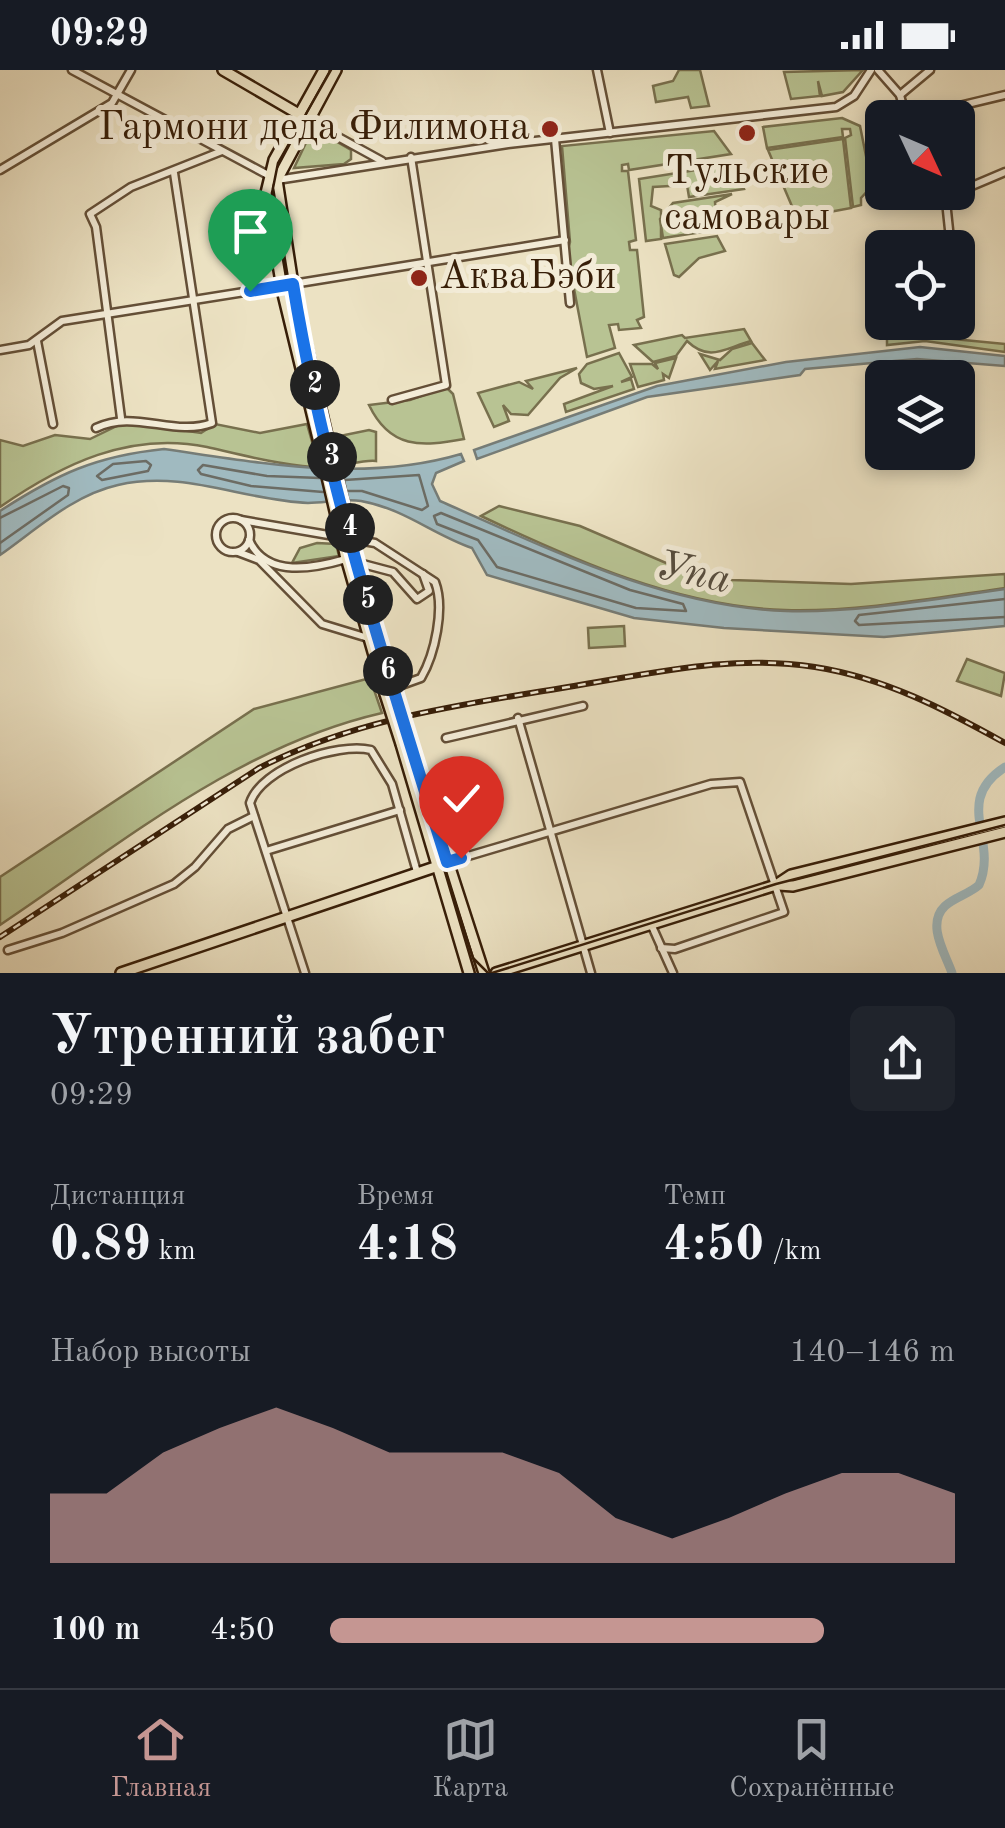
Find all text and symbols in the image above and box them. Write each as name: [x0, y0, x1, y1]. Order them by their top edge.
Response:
text: 09:29: [50, 16, 149, 54]
north arrow: [865, 100, 975, 210]
map controls: [865, 100, 975, 470]
place label: Гармони деда Филимона: [98, 109, 530, 149]
marker: Гармони деда Филимона: [539, 118, 561, 140]
marker: Тульские самовары: [736, 122, 758, 144]
place label: Тульские самовары: [664, 153, 830, 239]
pin: [208, 189, 293, 292]
icon: arrive: [223, 204, 278, 259]
button: locate: [865, 230, 975, 340]
place label: АкваБэби: [439, 258, 616, 298]
marker: АкваБэби: [408, 267, 430, 289]
pin: 2: [290, 360, 340, 410]
button: layers: [865, 360, 975, 470]
text: 2: [307, 371, 323, 399]
pin: 3: [307, 432, 357, 482]
text: 3: [324, 443, 340, 471]
pin: 4: [325, 503, 375, 553]
text: 4: [342, 514, 358, 542]
water label: Упа: [652, 546, 734, 602]
pin: 5: [343, 575, 393, 625]
text: 5: [360, 586, 376, 614]
pin: 6: [363, 646, 413, 696]
text: 6: [380, 657, 396, 685]
pin: [419, 756, 504, 859]
icon: check: [434, 771, 489, 826]
button: share: [850, 1006, 955, 1111]
text: Утренний забег: [50, 1011, 446, 1066]
text: 09:29: [50, 1080, 133, 1112]
text: Дистанция: [50, 1183, 185, 1211]
text: Время: [357, 1183, 434, 1211]
text: Темп: [663, 1183, 726, 1211]
text: 0.89: [50, 1221, 151, 1271]
text: 4:18: [357, 1221, 458, 1271]
text: 4:50: [663, 1221, 764, 1271]
text: km: [151, 1238, 196, 1266]
text: /km: [764, 1238, 822, 1266]
text: Набор высоты: [50, 1337, 251, 1369]
text: 140–146 m: [789, 1337, 955, 1369]
text: 100 m: [50, 1615, 140, 1647]
text: 4:50: [210, 1615, 275, 1647]
tab: Главная: [111, 1712, 211, 1807]
tab: Карта: [432, 1712, 508, 1807]
tab: Сохранённые: [729, 1712, 894, 1807]

